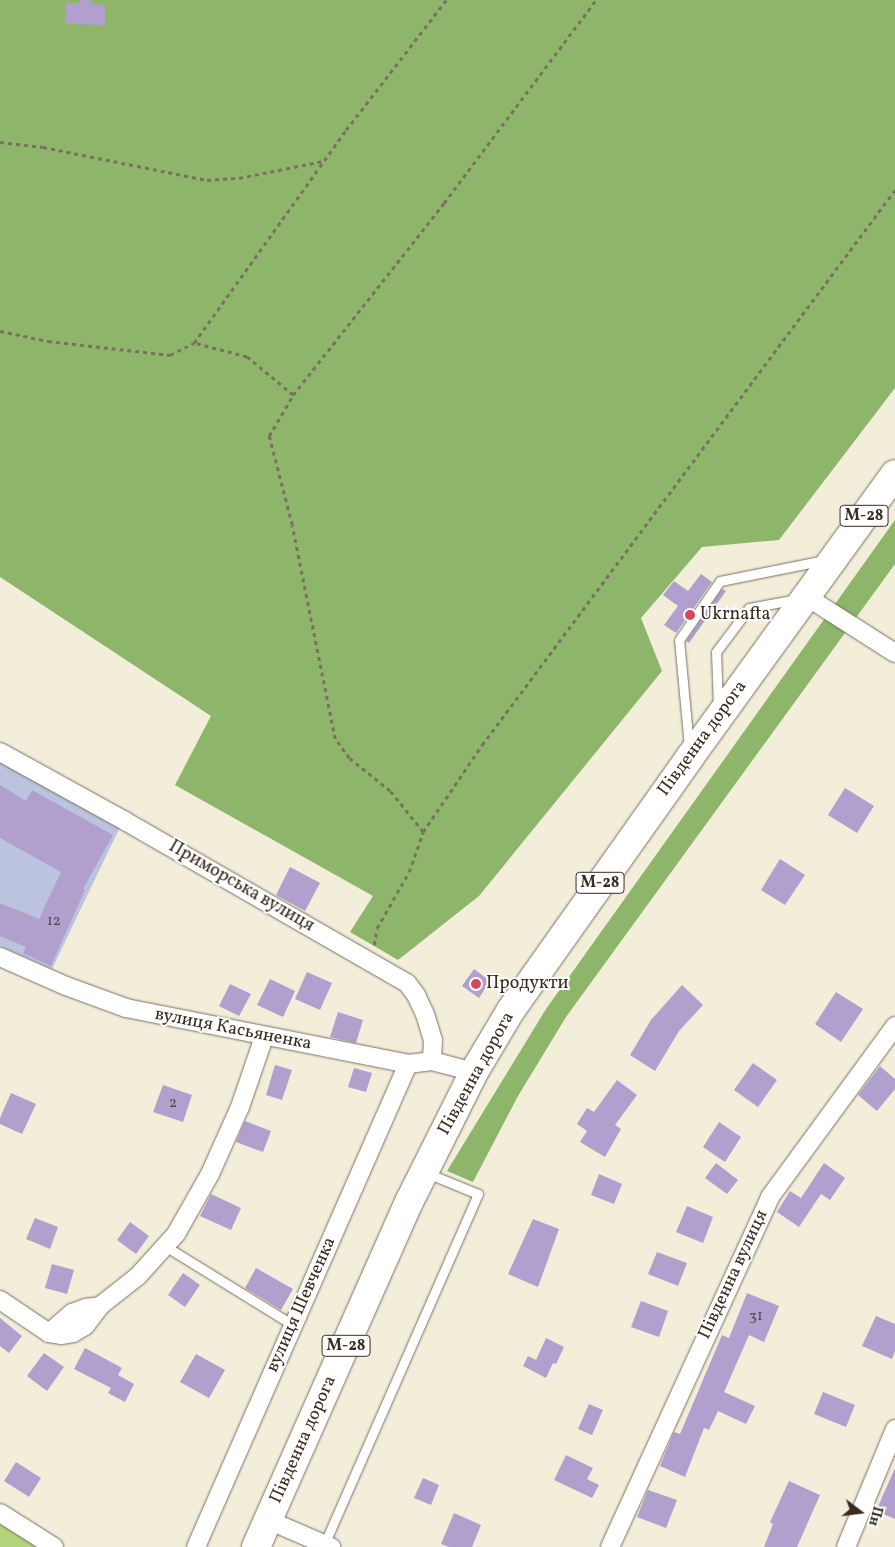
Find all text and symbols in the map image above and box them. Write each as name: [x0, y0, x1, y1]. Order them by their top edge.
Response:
road number: М-28: [839, 502, 889, 530]
place label: Ukrnafta: [700, 604, 771, 626]
marker: Ukrnafta: [684, 609, 696, 621]
street label: Південна дорога: [654, 677, 752, 801]
street label: Приморська вулиця: [164, 836, 318, 938]
road number: М-28: [575, 870, 625, 896]
house number: 12: [47, 913, 61, 931]
place label: Продукти: [486, 973, 569, 995]
marker: Продукти: [470, 978, 482, 990]
street label: вулиця Касьяненка: [153, 1004, 313, 1056]
street label: Південна дорога: [434, 1009, 520, 1139]
house number: 2: [169, 1095, 177, 1113]
street label: Південна вулиця: [695, 1207, 773, 1343]
street label: вулиця Шевченка: [263, 1234, 341, 1376]
house number: 31: [749, 1308, 763, 1326]
road number: М-28: [321, 1332, 371, 1360]
street label: Південна дорога: [266, 1373, 342, 1507]
north arrow: [835, 1487, 885, 1537]
text: Пн: [863, 1504, 887, 1528]

